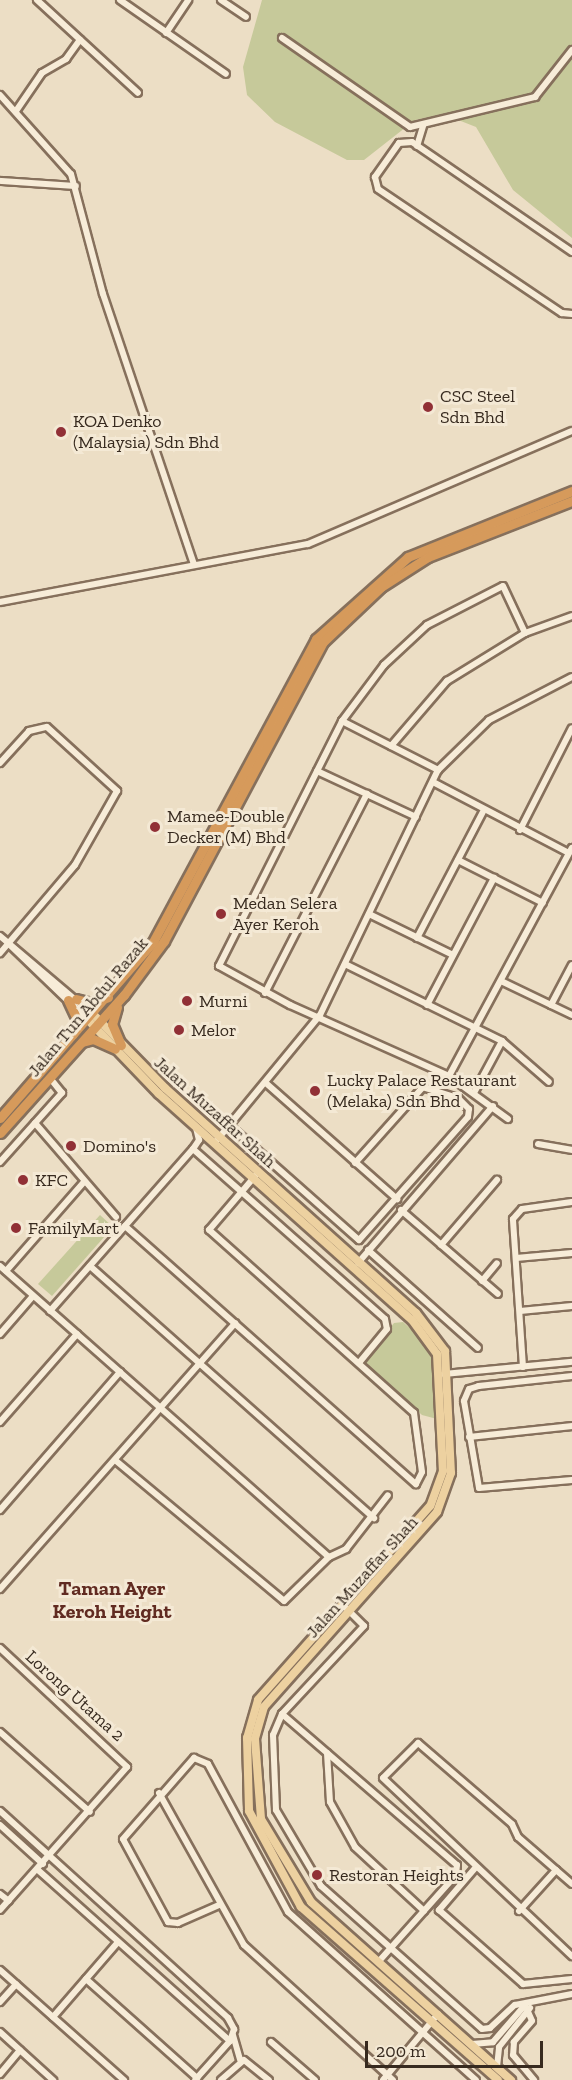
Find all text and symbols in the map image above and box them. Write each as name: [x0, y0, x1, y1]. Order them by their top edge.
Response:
place label: CSC Steel Sdn Bhd: [440, 386, 515, 428]
marker: CSC Steel Sdn Bhd: [421, 400, 435, 414]
place label: KOA Denko (Malaysia) Sdn Bhd: [73, 411, 219, 454]
marker: KOA Denko (Malaysia) Sdn Bhd: [54, 425, 68, 439]
place label: Mamee-Double Decker (M) Bhd: [167, 806, 286, 848]
marker: Mamee-Double Decker (M) Bhd: [148, 820, 162, 834]
place label: Medan Selera Ayer Keroh: [233, 893, 337, 936]
marker: Medan Selera Ayer Keroh: [214, 907, 228, 921]
street label: Jalan Tun Abdul Razak: [23, 933, 153, 1081]
place label: Murni: [199, 990, 248, 1012]
marker: Murni: [180, 994, 194, 1008]
place label: Melor: [191, 1019, 237, 1041]
marker: Melor: [172, 1023, 186, 1037]
street label: Jalan Muzaffar Shah: [150, 1052, 280, 1172]
place label: Lucky Palace Restaurant (Melaka) Sdn Bhd: [327, 1070, 517, 1112]
marker: Lucky Palace Restaurant (Melaka) Sdn Bhd: [308, 1084, 322, 1098]
place label: Domino's: [83, 1135, 156, 1157]
marker: Domino's: [64, 1139, 78, 1153]
place label: KFC: [35, 1169, 68, 1191]
marker: KFC: [16, 1173, 30, 1187]
place label: FamilyMart: [28, 1217, 119, 1239]
marker: FamilyMart: [9, 1221, 23, 1235]
street label: Jalan Muzaffar Shah: [302, 1512, 422, 1642]
district label: Taman Ayer Keroh Height: [52, 1577, 172, 1624]
street label: Lorong Utama 2: [21, 1646, 129, 1746]
place label: Restoran Heights: [329, 1864, 464, 1886]
marker: Restoran Heights: [310, 1868, 324, 1882]
scale bar: [368, 2029, 546, 2067]
text: 200 m: [376, 2040, 426, 2062]

